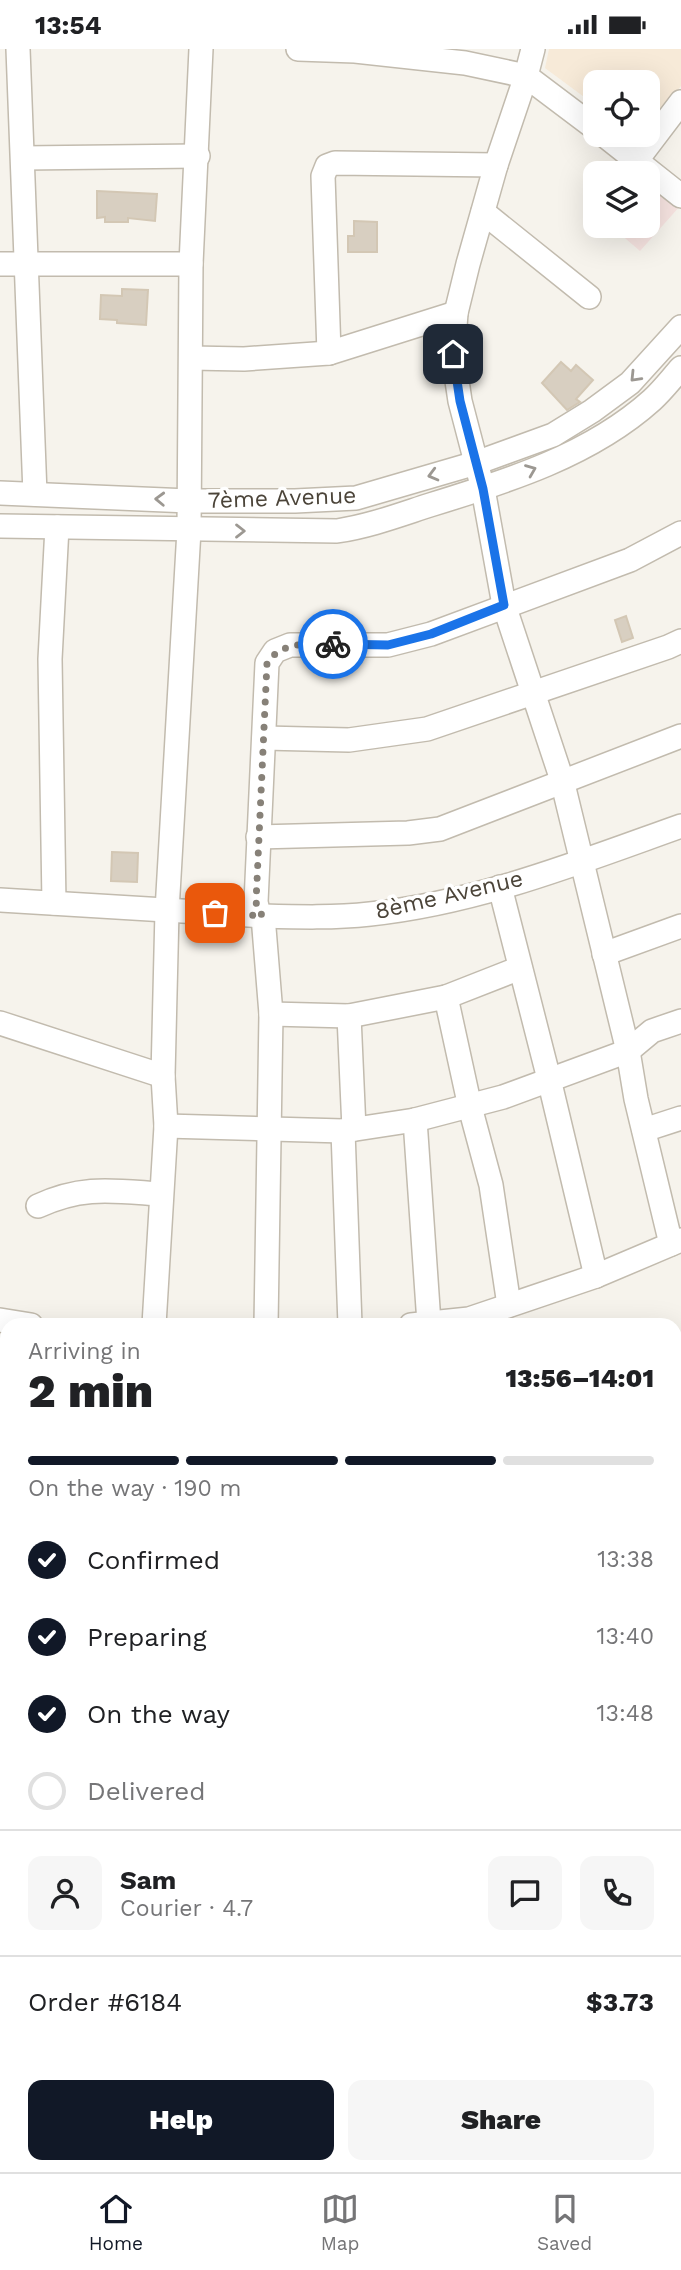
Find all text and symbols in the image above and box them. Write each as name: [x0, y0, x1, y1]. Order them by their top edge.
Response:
text: 13:54: [35, 10, 101, 40]
map controls: [583, 70, 660, 238]
button: locate: [583, 70, 660, 147]
button: layers: [583, 161, 660, 238]
pin: [423, 324, 483, 384]
icon: home: [434, 335, 472, 373]
one-way arrow: [630, 369, 643, 382]
one-way arrow: [524, 465, 536, 479]
one-way arrow: [427, 467, 439, 481]
street label: 7ème Avenue: [207, 482, 357, 514]
one-way arrow: [154, 492, 165, 507]
one-way arrow: [235, 523, 245, 539]
courier: [298, 609, 368, 679]
icon: bike: [314, 625, 352, 663]
street label: 8ème Avenue: [372, 865, 526, 925]
pin: [185, 883, 245, 943]
icon: bag: [196, 894, 234, 932]
text: Arriving in: [28, 1338, 141, 1365]
text: 13:56–14:01: [505, 1363, 654, 1393]
text: 2 min: [28, 1364, 153, 1418]
text: On the way · 190 m: [28, 1475, 241, 1502]
icon: check: [28, 1541, 66, 1579]
text: Confirmed: [87, 1545, 220, 1575]
text: 13:38: [597, 1546, 654, 1573]
icon: check: [28, 1618, 66, 1656]
text: Preparing: [87, 1622, 207, 1652]
text: 13:40: [596, 1623, 654, 1650]
icon: check: [28, 1695, 66, 1733]
text: On the way: [87, 1699, 230, 1729]
text: 13:48: [597, 1700, 654, 1727]
text: Delivered: [87, 1776, 206, 1806]
button: person: [28, 1856, 102, 1930]
button: chat: [488, 1856, 562, 1930]
button: phone: [580, 1856, 654, 1930]
text: Sam: [120, 1865, 176, 1895]
text: Courier · 4.7: [120, 1895, 253, 1922]
text: Order #6184: [28, 1987, 182, 2017]
text: $3.73: [586, 1987, 654, 2017]
button: Help: [28, 2080, 334, 2160]
button: Share: [348, 2080, 654, 2160]
tab: Home: [89, 2190, 143, 2255]
tab: Map: [321, 2190, 359, 2255]
tab: Saved: [537, 2190, 592, 2255]

